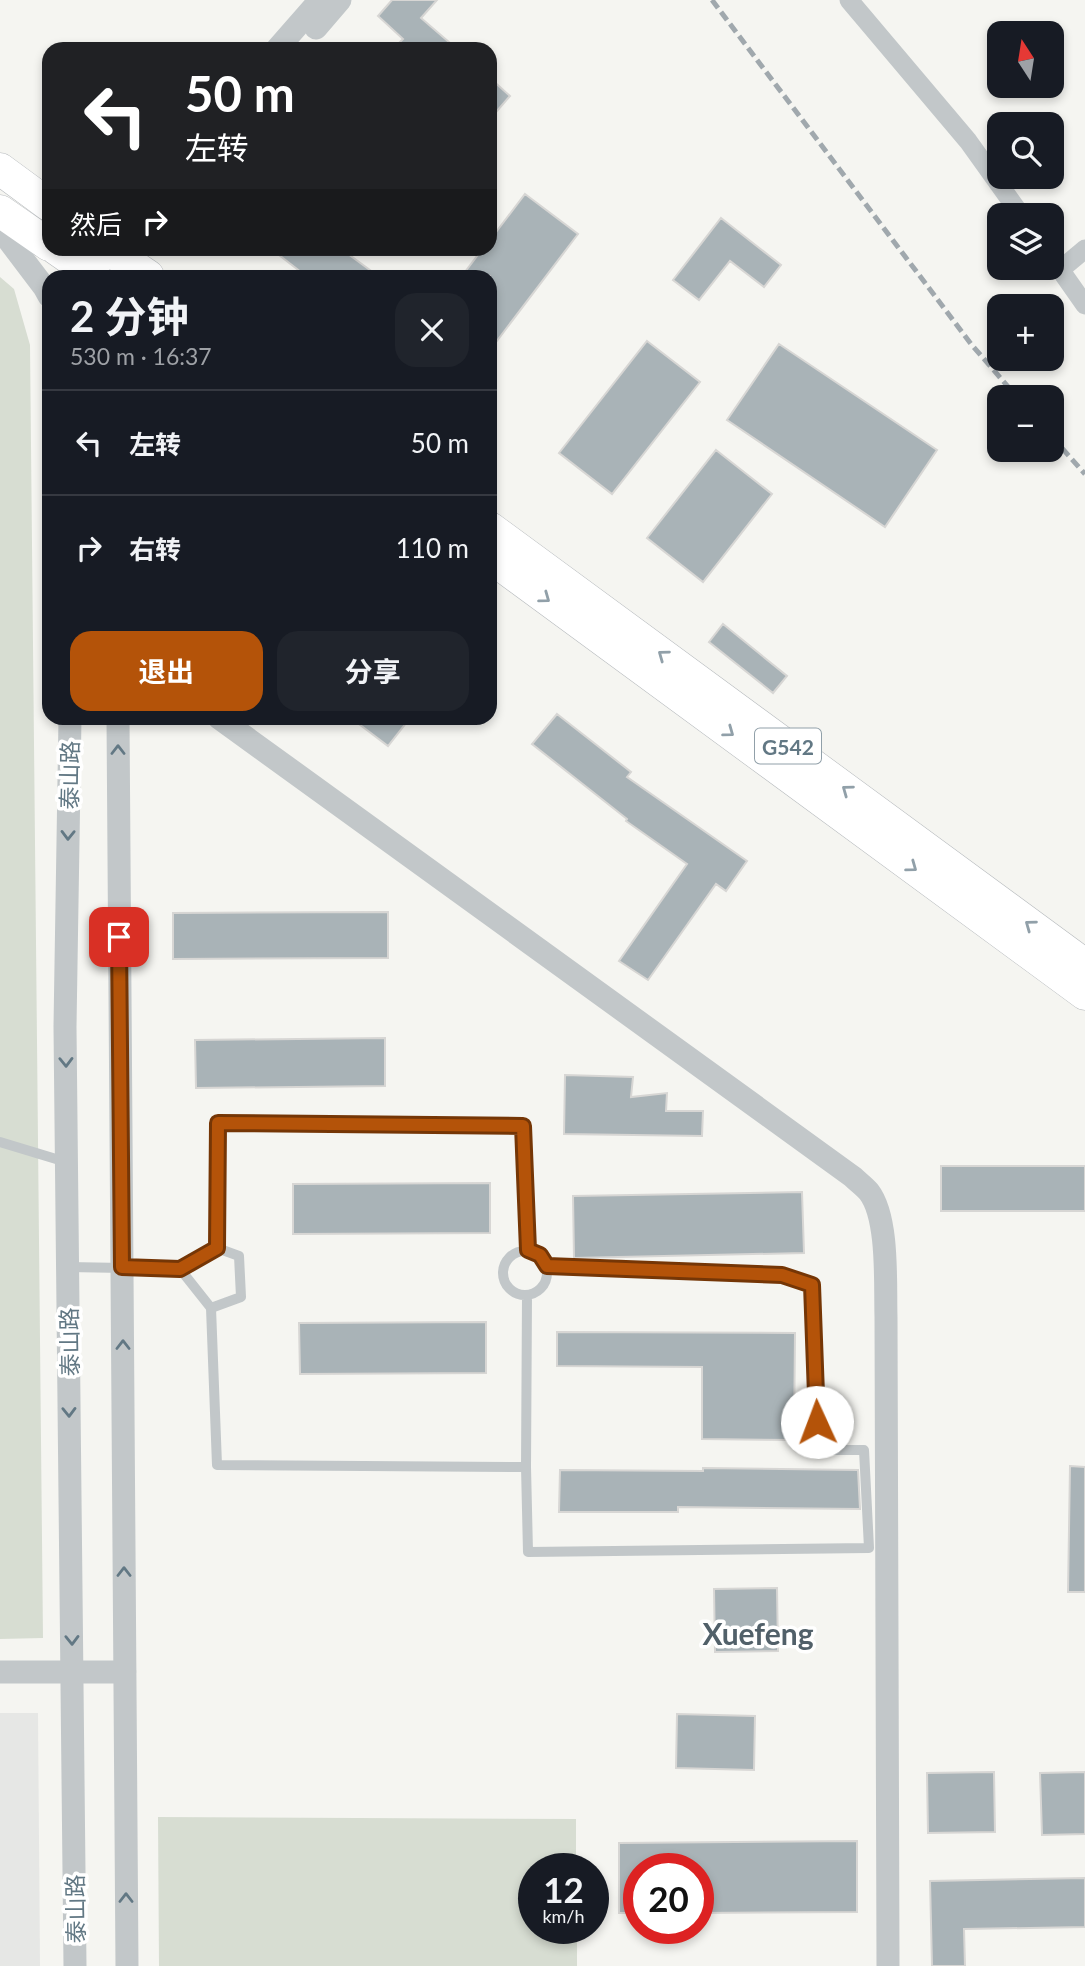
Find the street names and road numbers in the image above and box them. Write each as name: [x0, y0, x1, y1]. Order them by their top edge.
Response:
road number: G542: [755, 728, 821, 764]
street label: 泰山路: [54, 740, 84, 810]
street label: 泰山路: [54, 1307, 84, 1377]
street label: 泰山路: [60, 1874, 90, 1944]

